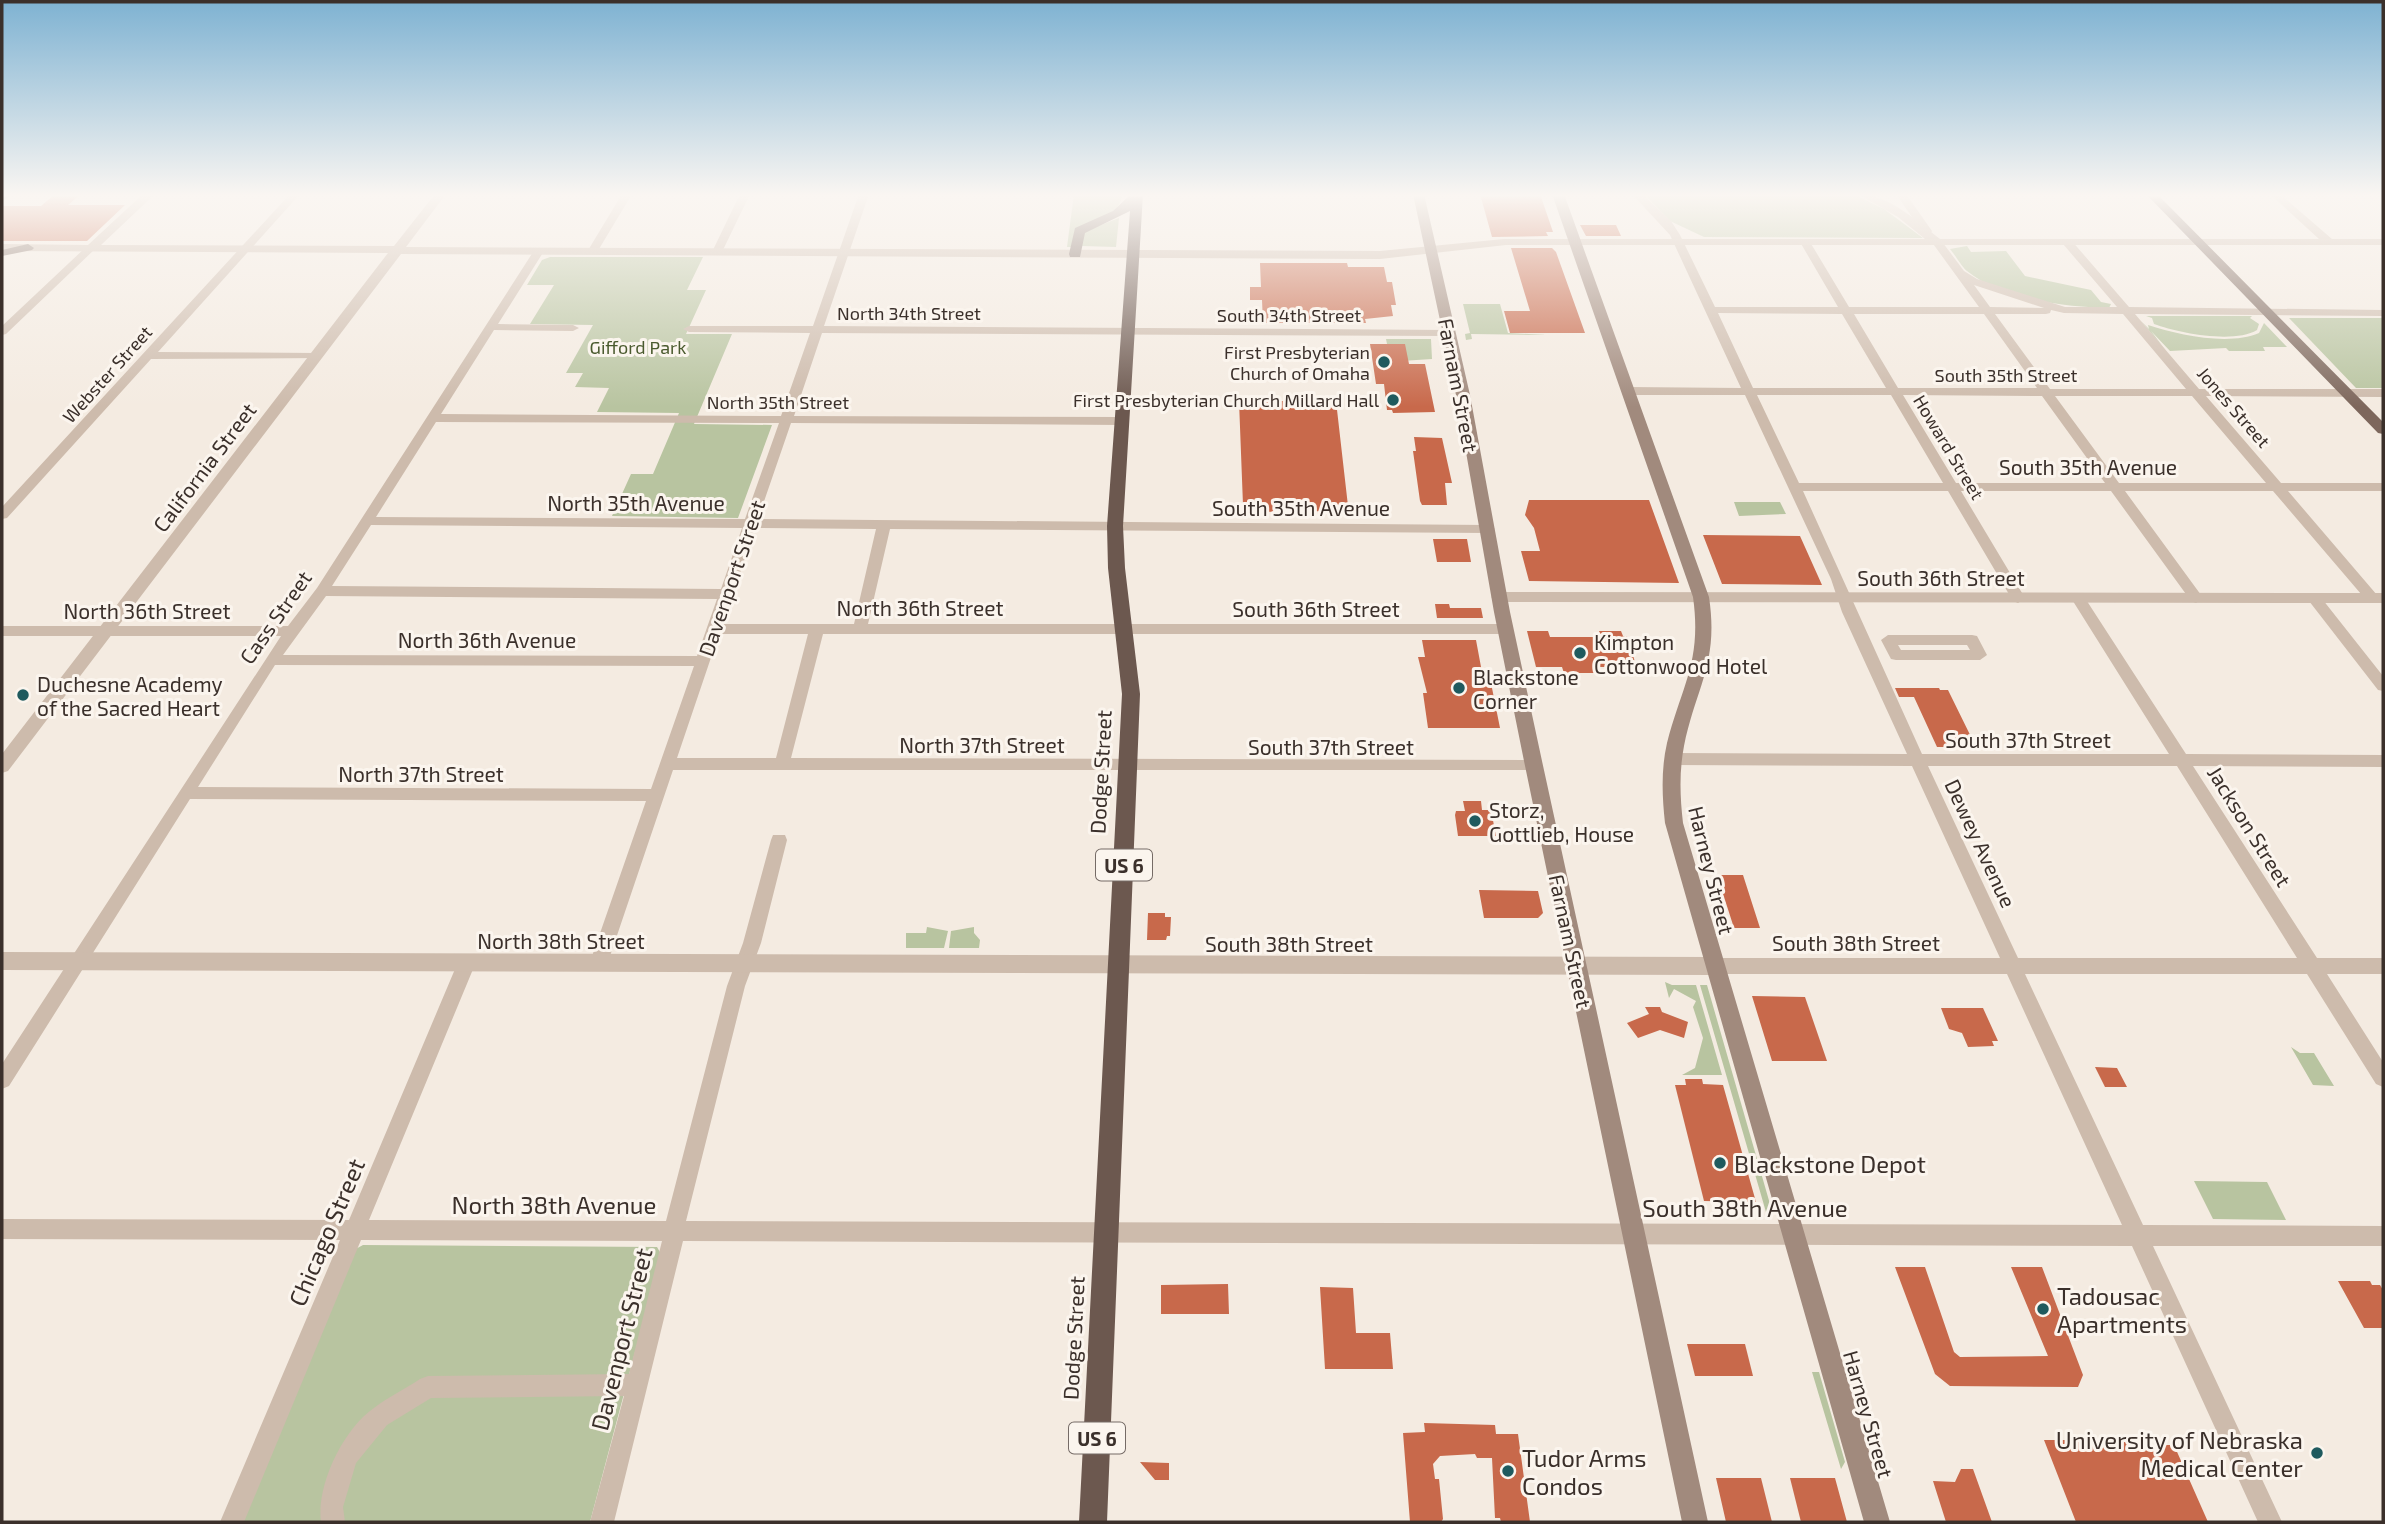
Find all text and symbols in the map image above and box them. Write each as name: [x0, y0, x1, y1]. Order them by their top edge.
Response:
street label: North 34th Street: [837, 302, 981, 324]
street label: South 34th Street: [1217, 304, 1361, 326]
street label: Farnam Street: [1434, 316, 1484, 454]
street label: Webster Street: [58, 321, 156, 427]
park label: Gifford Park: [590, 336, 686, 358]
place label: First Presbyterian Church of Omaha: [1224, 341, 1370, 384]
marker: First Presbyterian Church of Omaha: [1376, 354, 1392, 370]
street label: Jones Street: [2193, 362, 2275, 452]
street label: South 35th Street: [1935, 364, 2078, 386]
place label: First Presbyterian Church Millard Hall: [1073, 389, 1380, 411]
street label: North 35th Street: [707, 391, 849, 413]
street label: Howard Street: [1909, 391, 1989, 503]
marker: First Presbyterian Church Millard Hall: [1385, 392, 1401, 408]
street label: California Street: [147, 398, 261, 536]
street label: South 35th Avenue: [1999, 454, 2177, 479]
street label: North 35th Avenue: [547, 490, 725, 515]
street label: South 35th Avenue: [1212, 495, 1390, 520]
street label: Davenport Street: [693, 497, 769, 659]
street label: South 36th Street: [1857, 565, 2025, 590]
street label: Cass Street: [234, 566, 316, 668]
street label: North 36th Street: [837, 595, 1003, 620]
street label: South 36th Street: [1232, 596, 1400, 621]
street label: North 36th Street: [64, 598, 230, 623]
street label: North 36th Avenue: [398, 627, 576, 652]
place label: Kimpton Cottonwood Hotel: [1594, 629, 1768, 678]
marker: Kimpton Cottonwood Hotel: [1572, 645, 1588, 661]
place label: Blackstone Corner: [1473, 664, 1579, 713]
place label: Duchesne Academy of the Sacred Heart: [37, 671, 223, 720]
marker: Blackstone Corner: [1451, 680, 1467, 696]
marker: Duchesne Academy of the Sacred Heart: [15, 687, 31, 703]
street label: Dodge Street: [1084, 710, 1116, 834]
street label: South 37th Street: [1945, 727, 2111, 752]
street label: North 37th Street: [899, 732, 1065, 757]
street label: South 37th Street: [1248, 734, 1414, 759]
street label: North 37th Street: [338, 761, 504, 786]
street label: Jackson Street: [2203, 761, 2297, 891]
street label: Dewey Avenue: [1940, 775, 2022, 911]
place label: Storz, Gottlieb, House: [1489, 797, 1634, 846]
street label: Harney Street: [1684, 803, 1740, 937]
marker: Storz, Gottlieb, House: [1467, 813, 1483, 829]
road number: US 6: [1096, 850, 1152, 880]
street label: Farnam Street: [1545, 872, 1597, 1010]
street label: North 38th Street: [477, 928, 645, 953]
street label: South 38th Street: [1772, 930, 1940, 955]
street label: South 38th Street: [1205, 931, 1373, 956]
place label: Blackstone Depot: [1734, 1149, 1926, 1178]
street label: Chicago Street: [282, 1154, 370, 1310]
marker: Blackstone Depot: [1712, 1155, 1728, 1171]
street label: North 38th Avenue: [452, 1190, 656, 1219]
street label: South 38th Avenue: [1642, 1193, 1848, 1222]
street label: Davenport Street: [584, 1245, 658, 1433]
street label: Dodge Street: [1057, 1276, 1089, 1400]
place label: Tadousac Apartments: [2057, 1281, 2187, 1338]
marker: Tadousac Apartments: [2035, 1301, 2051, 1317]
street label: Harney Street: [1839, 1348, 1899, 1480]
road number: US 6: [1069, 1422, 1125, 1454]
place label: University of Nebraska Medical Center: [2056, 1425, 2303, 1482]
place label: Tudor Arms Condos: [1522, 1443, 1647, 1500]
marker: University of Nebraska Medical Center: [2309, 1445, 2325, 1461]
marker: Tudor Arms Condos: [1500, 1463, 1516, 1479]

